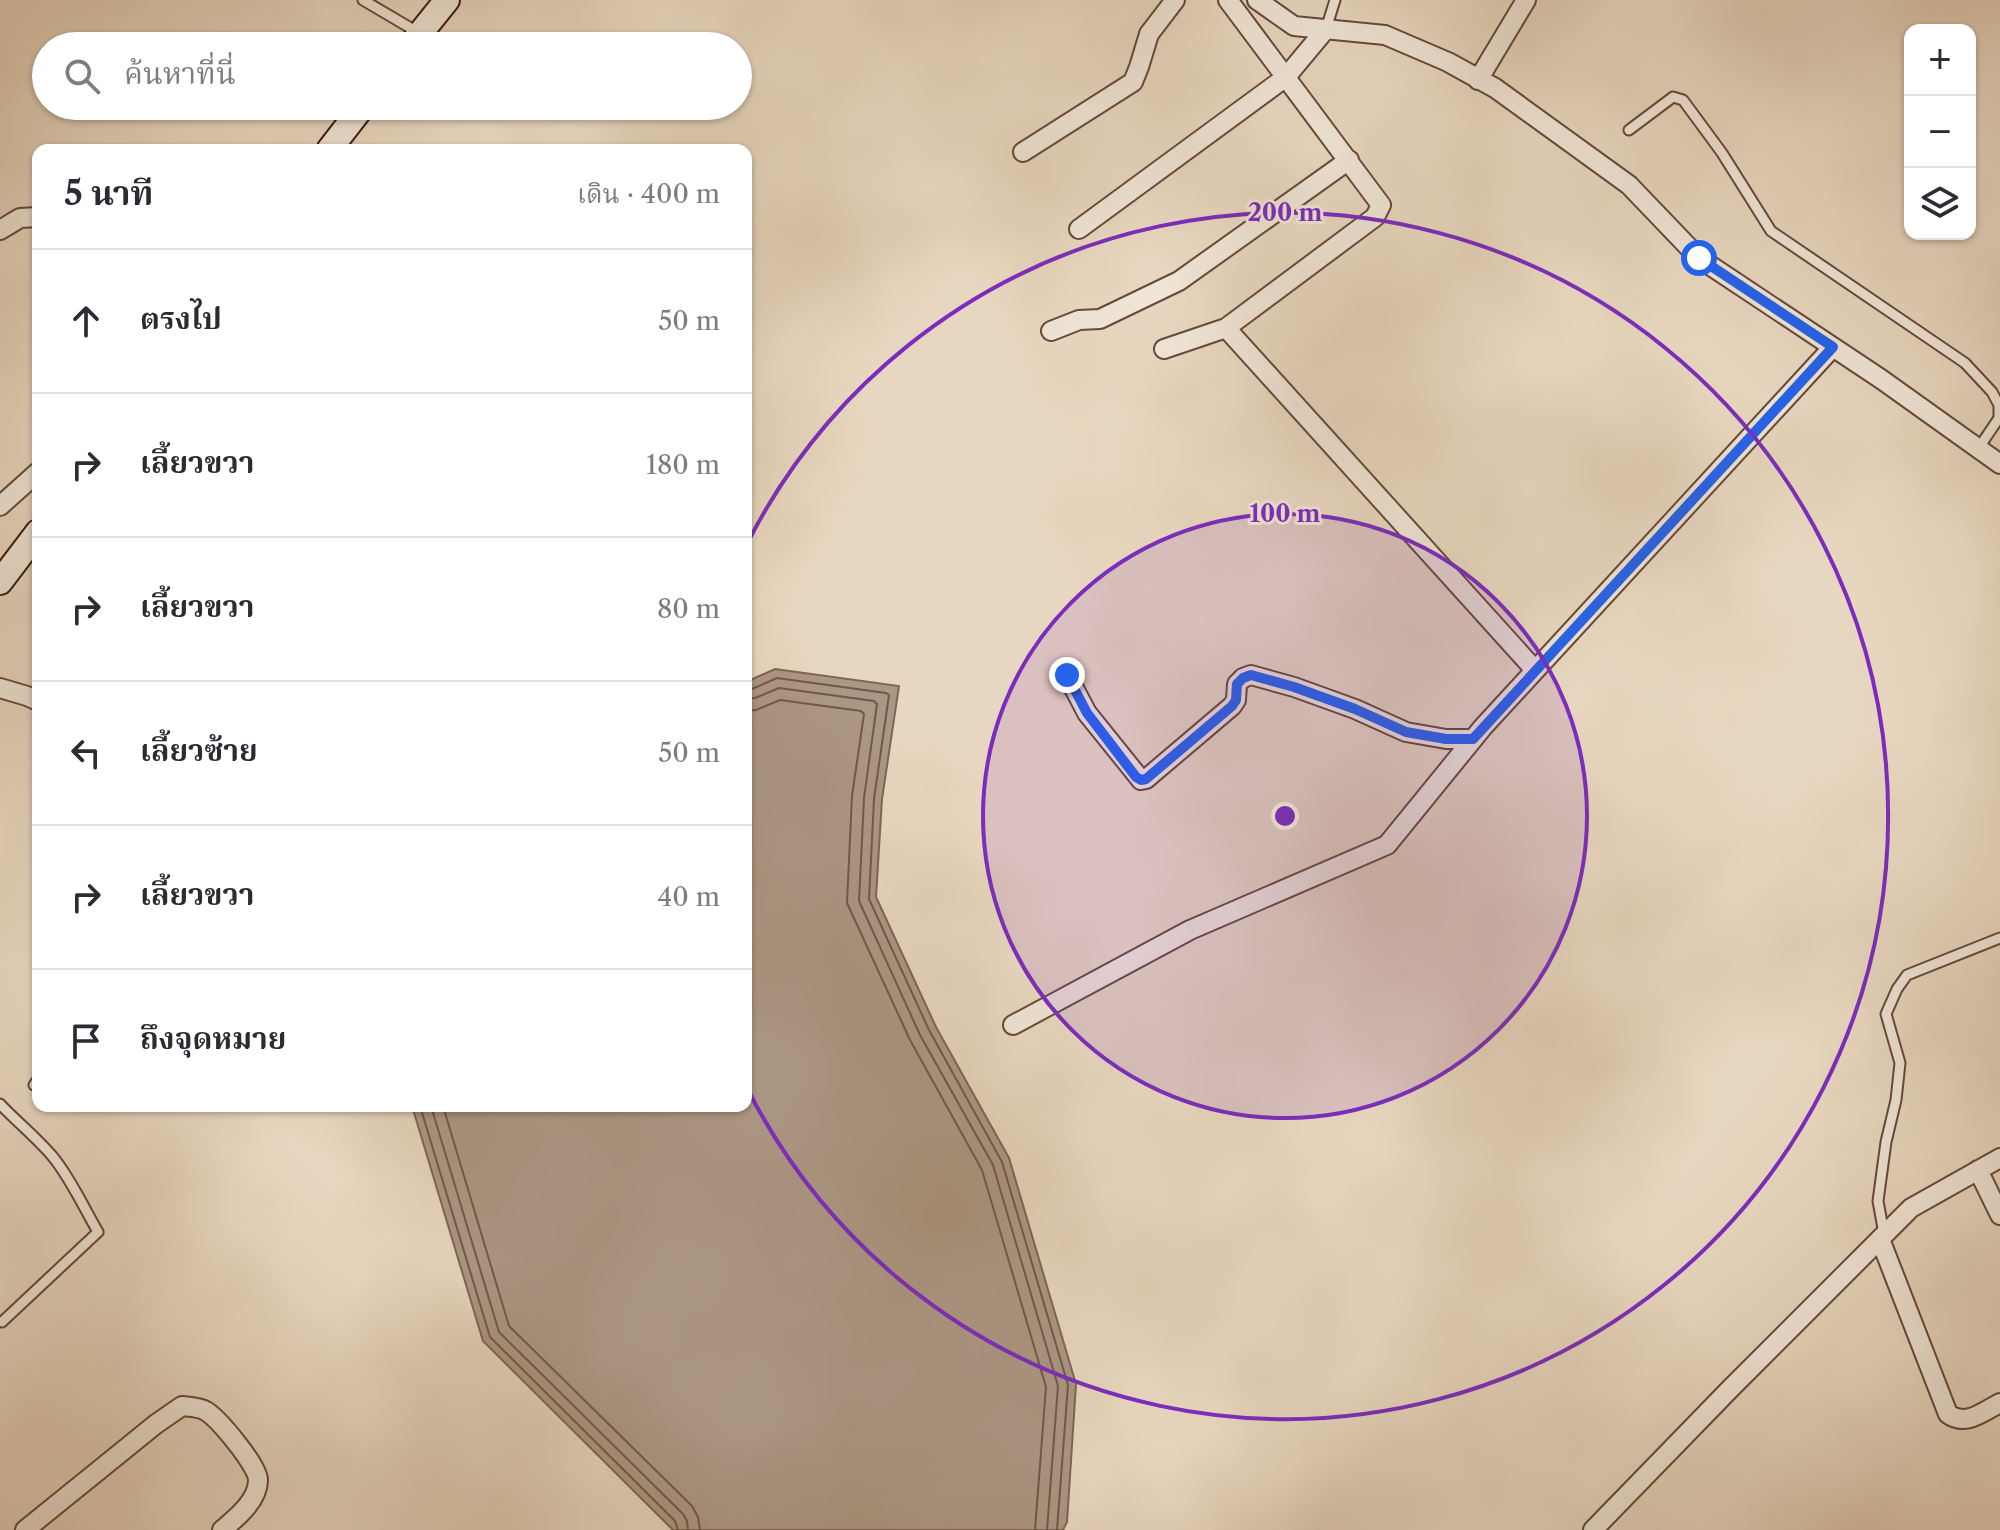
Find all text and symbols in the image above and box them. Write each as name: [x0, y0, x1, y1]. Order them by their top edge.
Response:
map controls: [1904, 24, 1976, 240]
button: +: [1904, 24, 1976, 96]
search box: [32, 32, 752, 120]
icon: search: [60, 54, 104, 98]
text: ค้นหาที่นี่: [124, 55, 236, 92]
button: −: [1904, 96, 1976, 168]
button: layers: [1904, 168, 1976, 240]
text: 5 นาที: [64, 172, 153, 214]
text: เดิน · 400 m: [577, 178, 720, 210]
text: 200 m: [1248, 198, 1322, 227]
route start: [1681, 240, 1717, 276]
icon: ahead: [64, 299, 108, 343]
text: ตรงไป: [140, 300, 222, 337]
text: 50 m: [658, 305, 720, 337]
icon: right: [64, 443, 108, 487]
text: เลี้ยวขวา: [140, 444, 254, 481]
text: 180 m: [646, 449, 720, 481]
text: 100 m: [1249, 499, 1321, 528]
icon: right: [64, 587, 108, 631]
text: เลี้ยวขวา: [140, 588, 254, 625]
text: 80 m: [657, 593, 720, 625]
route end: [1049, 657, 1085, 693]
icon: left: [64, 731, 108, 775]
text: เลี้ยวซ้าย: [140, 732, 258, 769]
text: 50 m: [658, 737, 720, 769]
centre of rings: [1271, 802, 1299, 830]
icon: right: [64, 875, 108, 919]
text: เลี้ยวขวา: [140, 876, 254, 913]
text: 40 m: [657, 881, 720, 913]
icon: arrive: [64, 1019, 108, 1063]
text: ถึงจุดหมาย: [140, 1020, 286, 1057]

